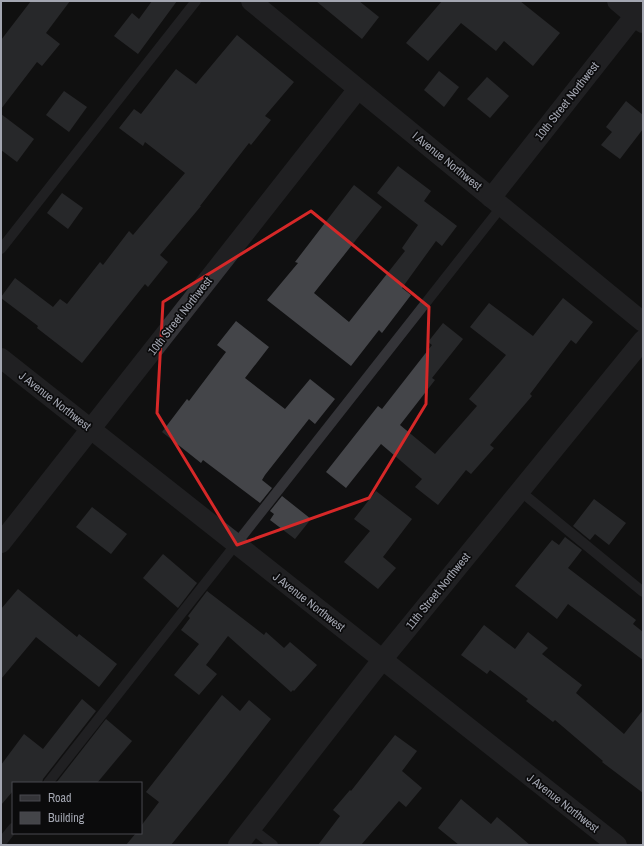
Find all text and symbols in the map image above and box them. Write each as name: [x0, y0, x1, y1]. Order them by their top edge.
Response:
street label: 10th Street Northwest: [531, 58, 603, 143]
street label: I Avenue Northwest: [409, 128, 485, 194]
street label: 10th Street Northwest: [144, 273, 216, 358]
street label: J Avenue Northwest: [16, 368, 95, 434]
street label: 11th Street Northwest: [402, 549, 474, 633]
street label: J Avenue Northwest: [270, 569, 349, 635]
street label: J Avenue Northwest: [524, 770, 603, 836]
legend: [12, 782, 142, 834]
text: Road: [48, 790, 72, 806]
text: Building: [48, 810, 85, 826]

